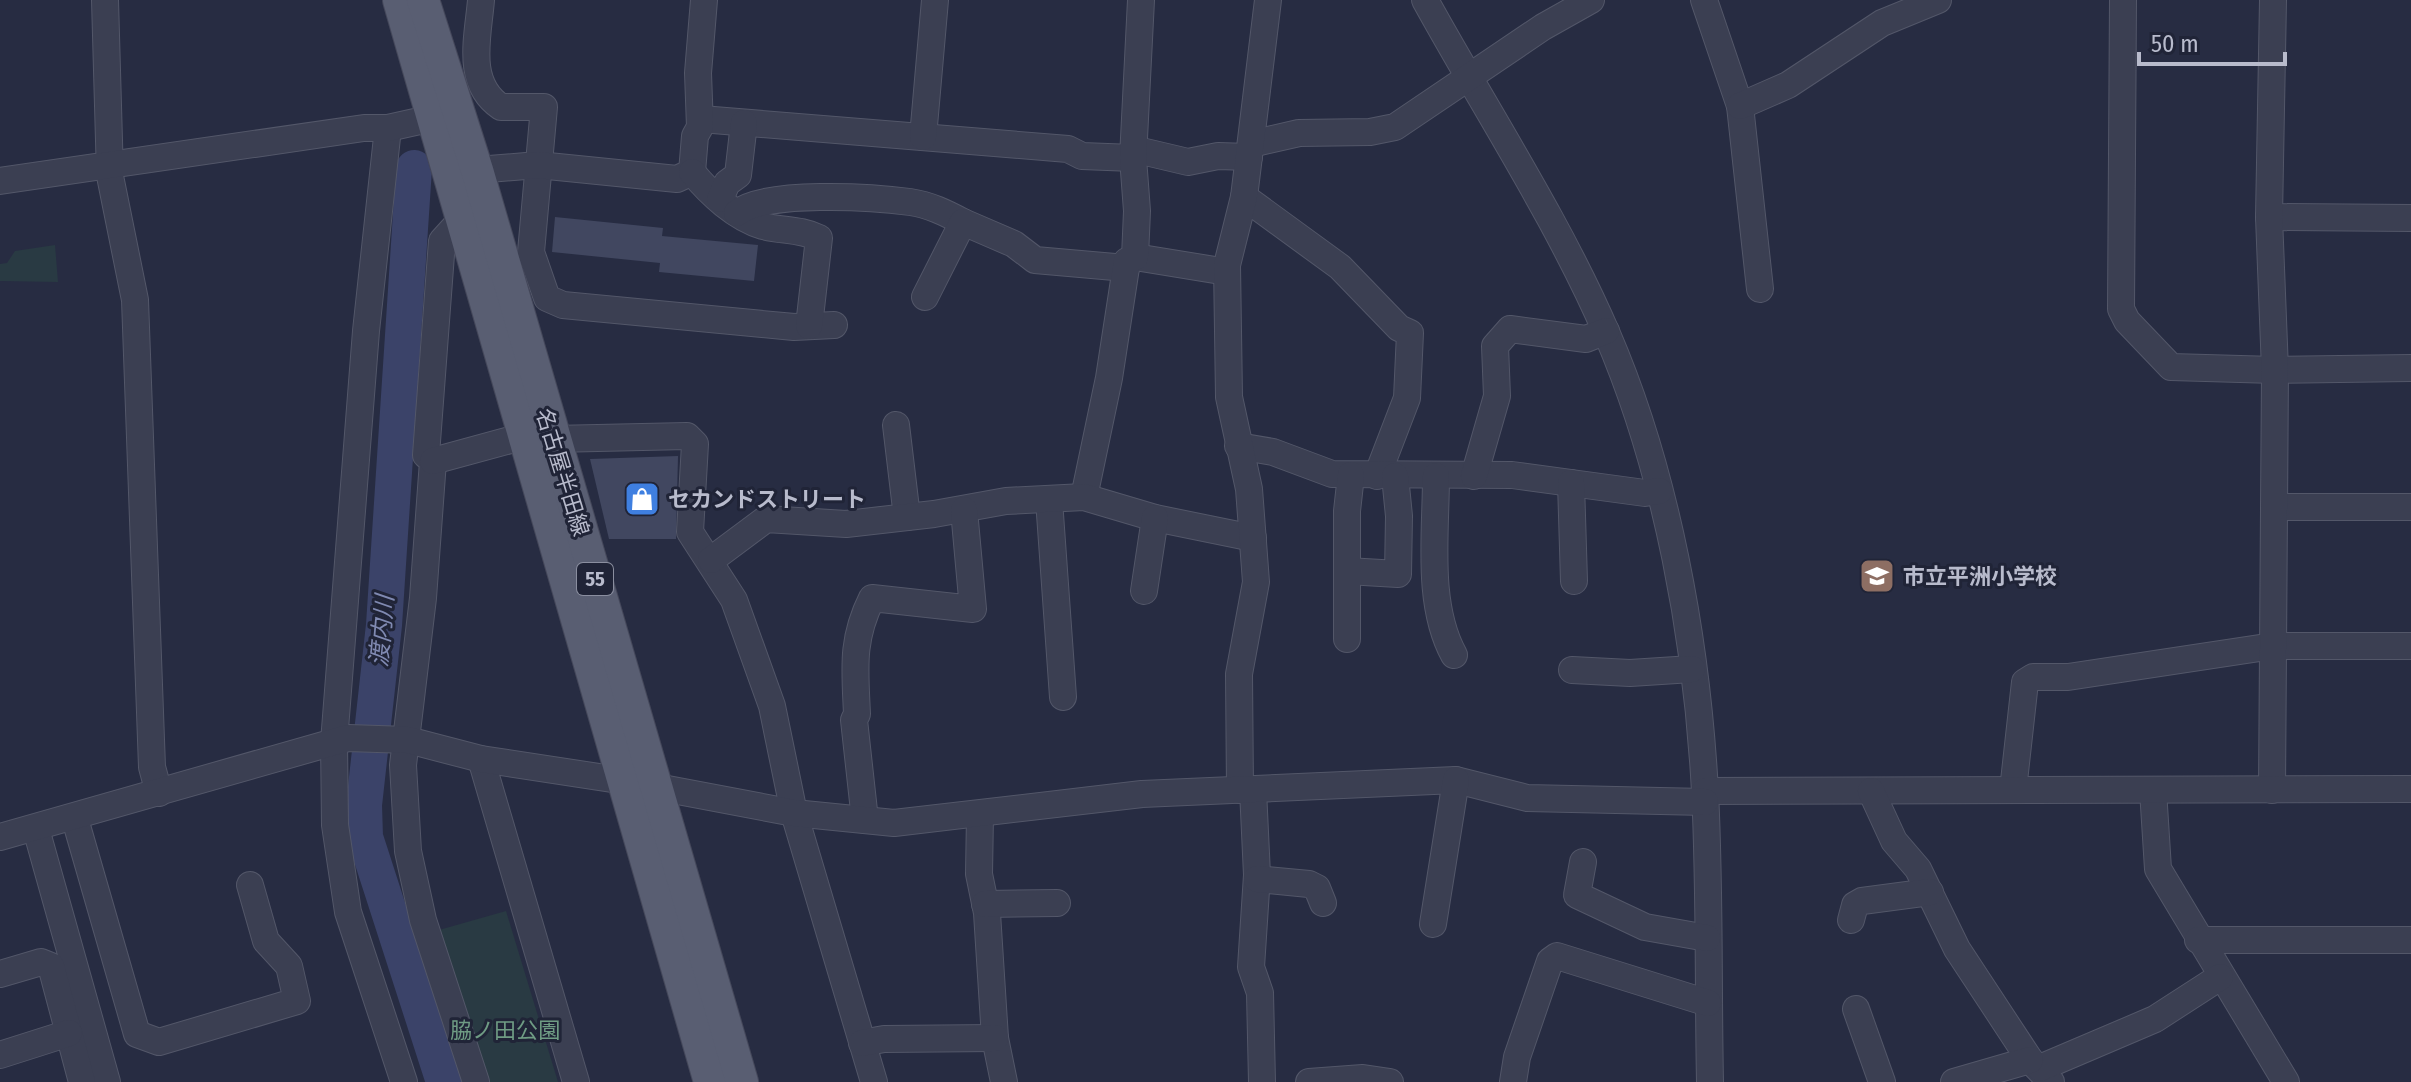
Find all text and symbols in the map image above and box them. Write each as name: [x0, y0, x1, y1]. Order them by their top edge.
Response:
scale bar: [2139, 16, 2285, 66]
text: 50 m: [2151, 30, 2199, 58]
street label: 名古屋半田線: [530, 405, 595, 539]
shop icon: セカンドストリート: [623, 480, 661, 518]
place label: セカンドストリート: [668, 486, 866, 513]
school or university icon: 市立平洲小学校: [1858, 557, 1896, 595]
road number: 55: [577, 563, 613, 595]
place label: 市立平洲小学校: [1903, 563, 2057, 590]
water label: 渡内川: [365, 591, 399, 668]
park label: 脇ノ田公園: [450, 1017, 560, 1044]

